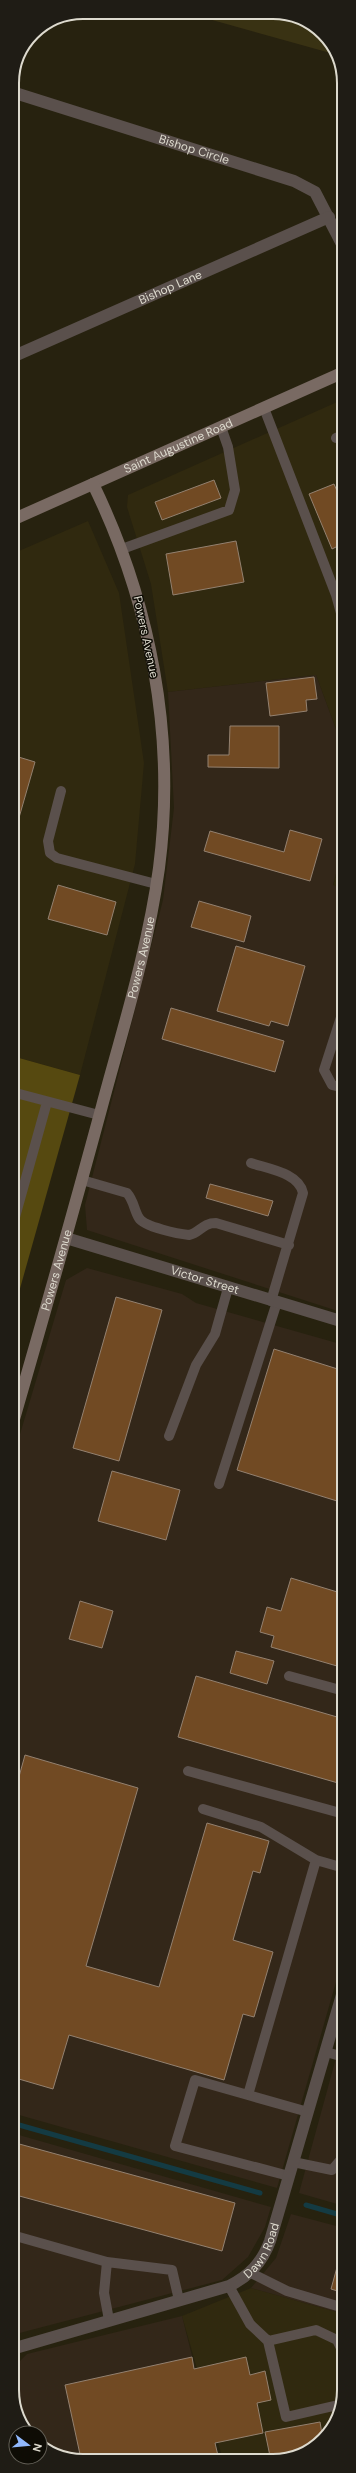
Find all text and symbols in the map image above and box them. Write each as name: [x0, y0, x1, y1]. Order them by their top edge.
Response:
street label: Bishop Circle: [157, 131, 232, 168]
street label: Bishop Lane: [136, 266, 205, 308]
street label: Saint Augustine Road: [121, 415, 235, 477]
street label: Powers Avenue: [129, 594, 163, 680]
street label: Powers Avenue: [124, 915, 159, 1000]
street label: Powers Avenue: [37, 1228, 76, 1313]
street label: Victor Street: [168, 1262, 241, 1298]
street label: Dawn Road: [240, 2221, 283, 2282]
north arrow: [8, 2425, 48, 2465]
text: N: [30, 2442, 45, 2454]

